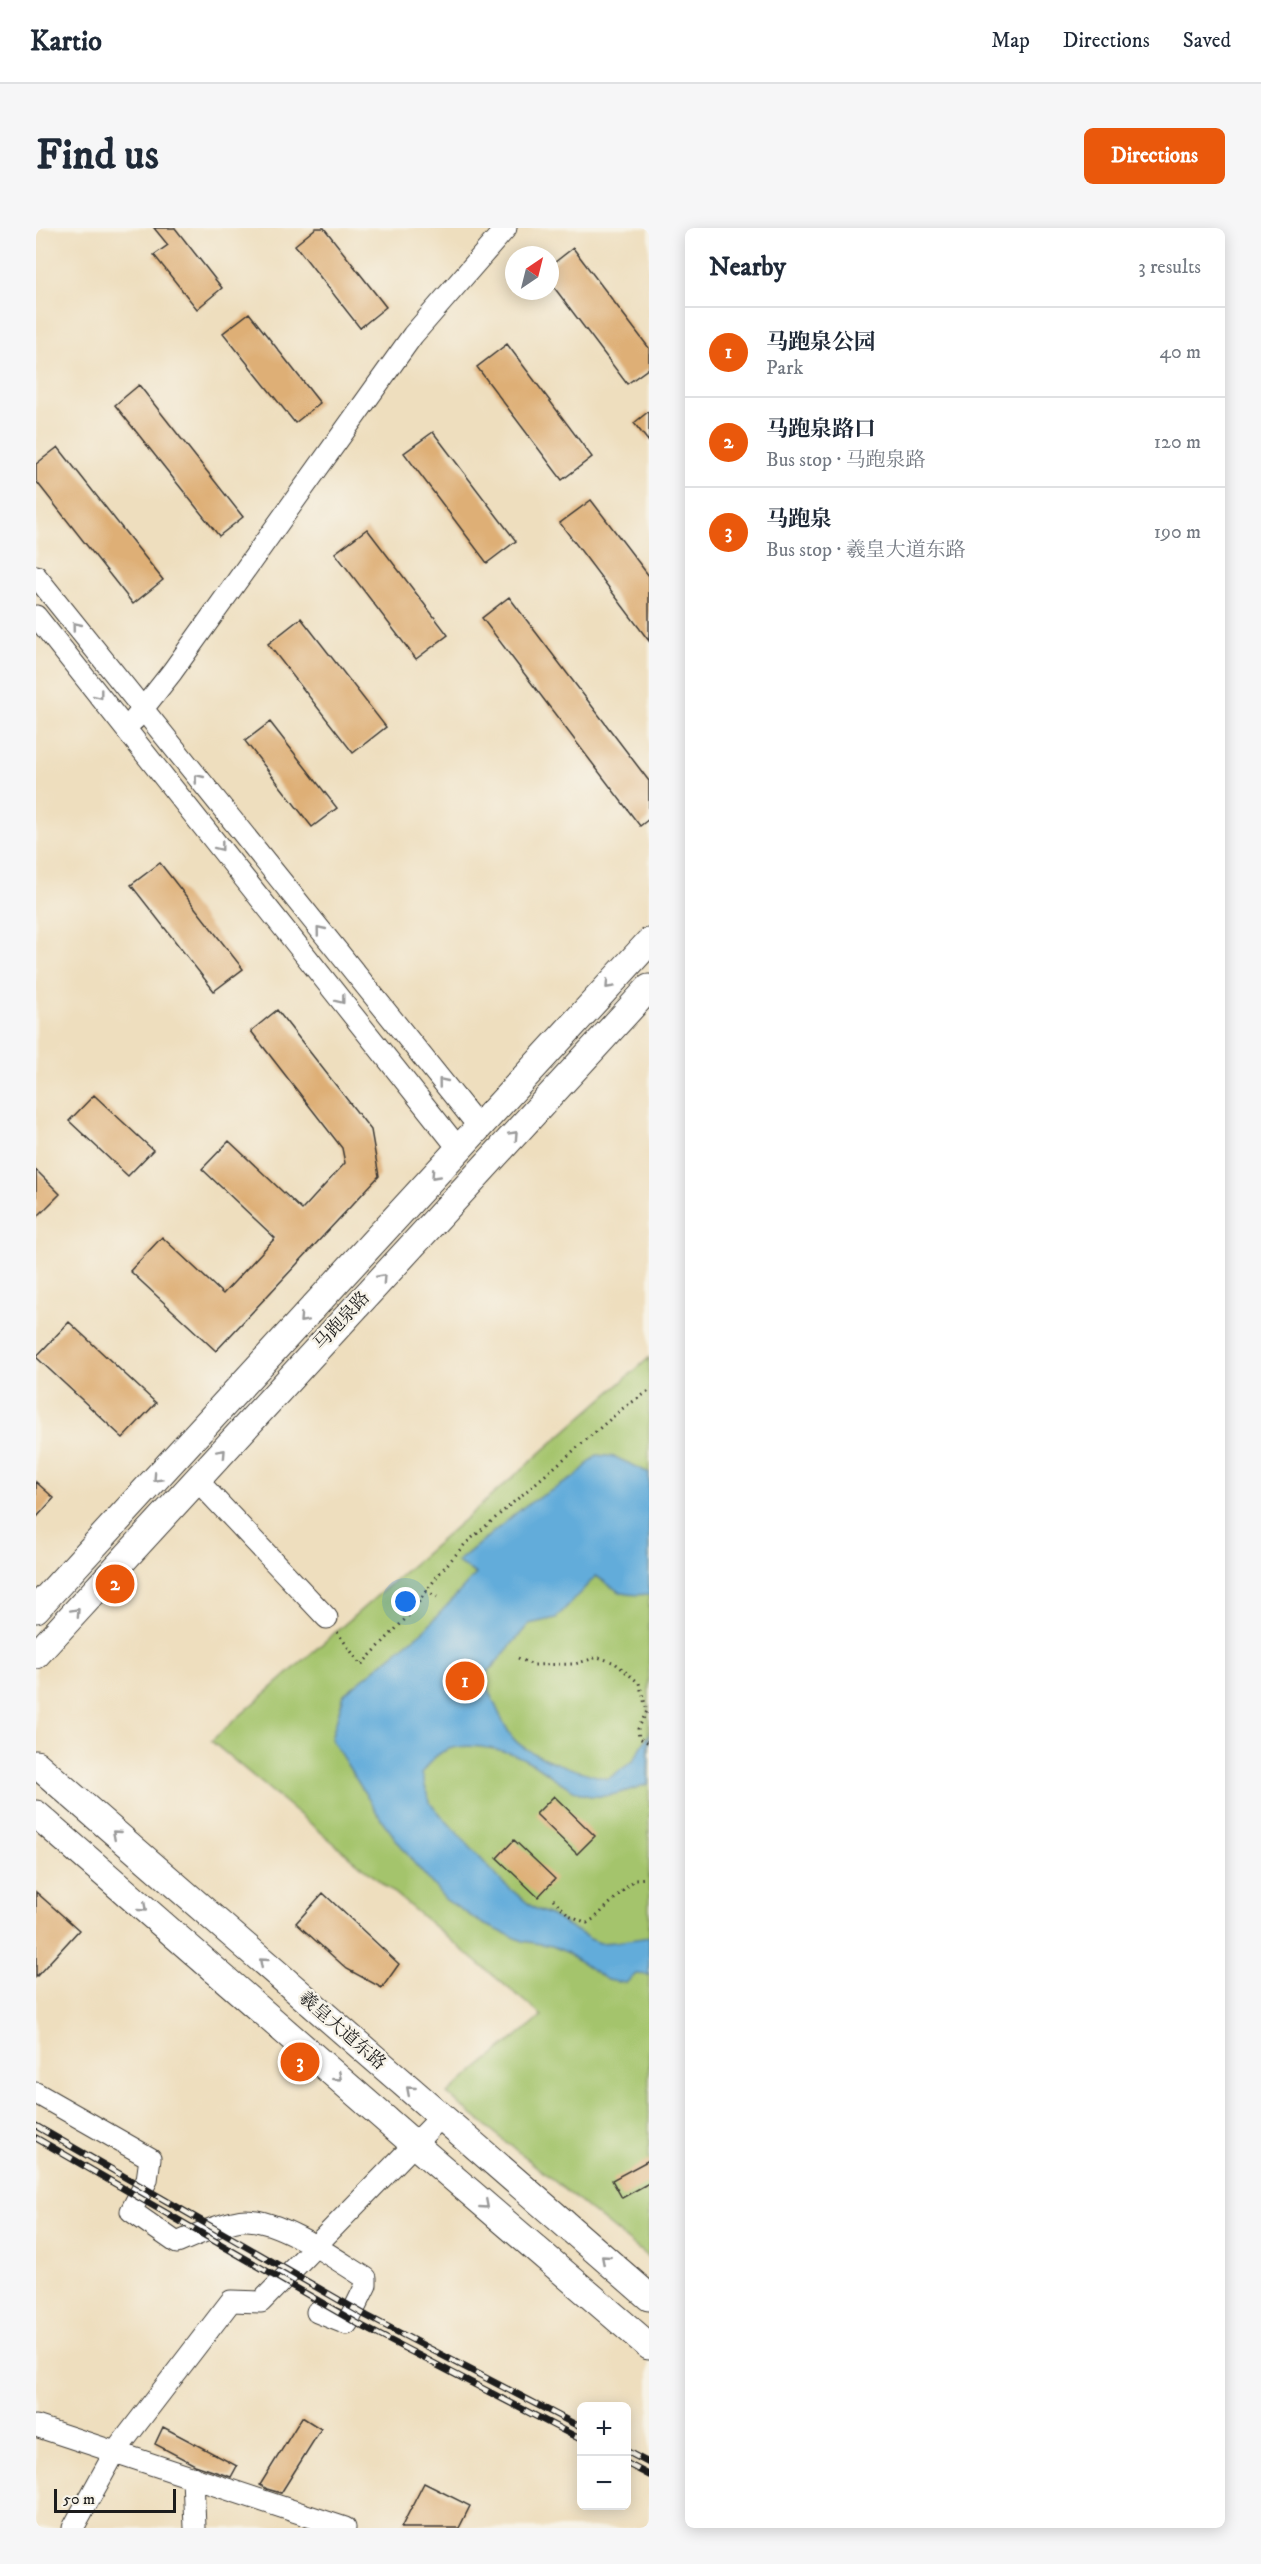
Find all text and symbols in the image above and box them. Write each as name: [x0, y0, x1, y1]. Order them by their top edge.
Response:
text: Kartio: [30, 24, 102, 59]
text: Map: [991, 28, 1030, 54]
text: Directions: [1063, 28, 1150, 54]
text: Saved: [1183, 28, 1231, 54]
button: Directions: [1084, 128, 1225, 184]
text: Find us: [36, 130, 159, 182]
north arrow: [505, 246, 559, 300]
text: Nearby: [709, 251, 786, 284]
text: 3 results: [1138, 255, 1201, 280]
text: 马跑泉公园: [766, 329, 876, 356]
text: 1: [725, 340, 732, 365]
text: 40 m: [1159, 340, 1201, 365]
text: Park: [766, 356, 803, 381]
text: 马跑泉路口: [766, 416, 876, 443]
text: 2: [724, 430, 733, 455]
text: 120 m: [1154, 430, 1201, 455]
text: Bus stop · 马跑泉路: [766, 448, 926, 473]
text: 马跑泉: [766, 506, 832, 533]
text: 3: [725, 520, 732, 545]
text: 190 m: [1154, 520, 1201, 545]
text: Bus stop · 羲皇大道东路: [766, 538, 966, 563]
one-way arrow: [72, 621, 83, 632]
one-way arrow: [91, 688, 102, 699]
one-way arrow: [194, 773, 205, 784]
one-way arrow: [212, 841, 223, 852]
one-way arrow: [317, 925, 328, 936]
one-way arrow: [606, 978, 617, 989]
one-way arrow: [334, 993, 345, 1004]
one-way arrow: [439, 1077, 450, 1088]
one-way arrow: [507, 1131, 518, 1141]
one-way arrow: [431, 1169, 442, 1179]
one-way arrow: [375, 1274, 386, 1285]
street label: 马跑泉路: [309, 1287, 375, 1355]
one-way arrow: [299, 1312, 310, 1323]
one-way arrow: [215, 1449, 226, 1459]
one-way arrow: [153, 1471, 164, 1482]
pin: 2: [96, 1562, 134, 1606]
your location: [391, 1587, 420, 1616]
one-way arrow: [68, 1608, 79, 1619]
pin: 1: [446, 1658, 484, 1704]
one-way arrow: [112, 1830, 123, 1841]
one-way arrow: [136, 1900, 147, 1911]
one-way arrow: [259, 1958, 270, 1969]
street label: 羲皇大道东路: [294, 1987, 390, 2075]
pin: 3: [280, 2040, 320, 2084]
one-way arrow: [331, 2070, 341, 2081]
one-way arrow: [406, 2086, 417, 2097]
one-way arrow: [478, 2198, 489, 2209]
one-way arrow: [601, 2255, 612, 2266]
map controls: [577, 2402, 631, 2510]
button: +: [577, 2402, 631, 2456]
button: −: [577, 2456, 631, 2510]
scale bar: [54, 2486, 176, 2514]
text: 50 m: [63, 2489, 95, 2509]

